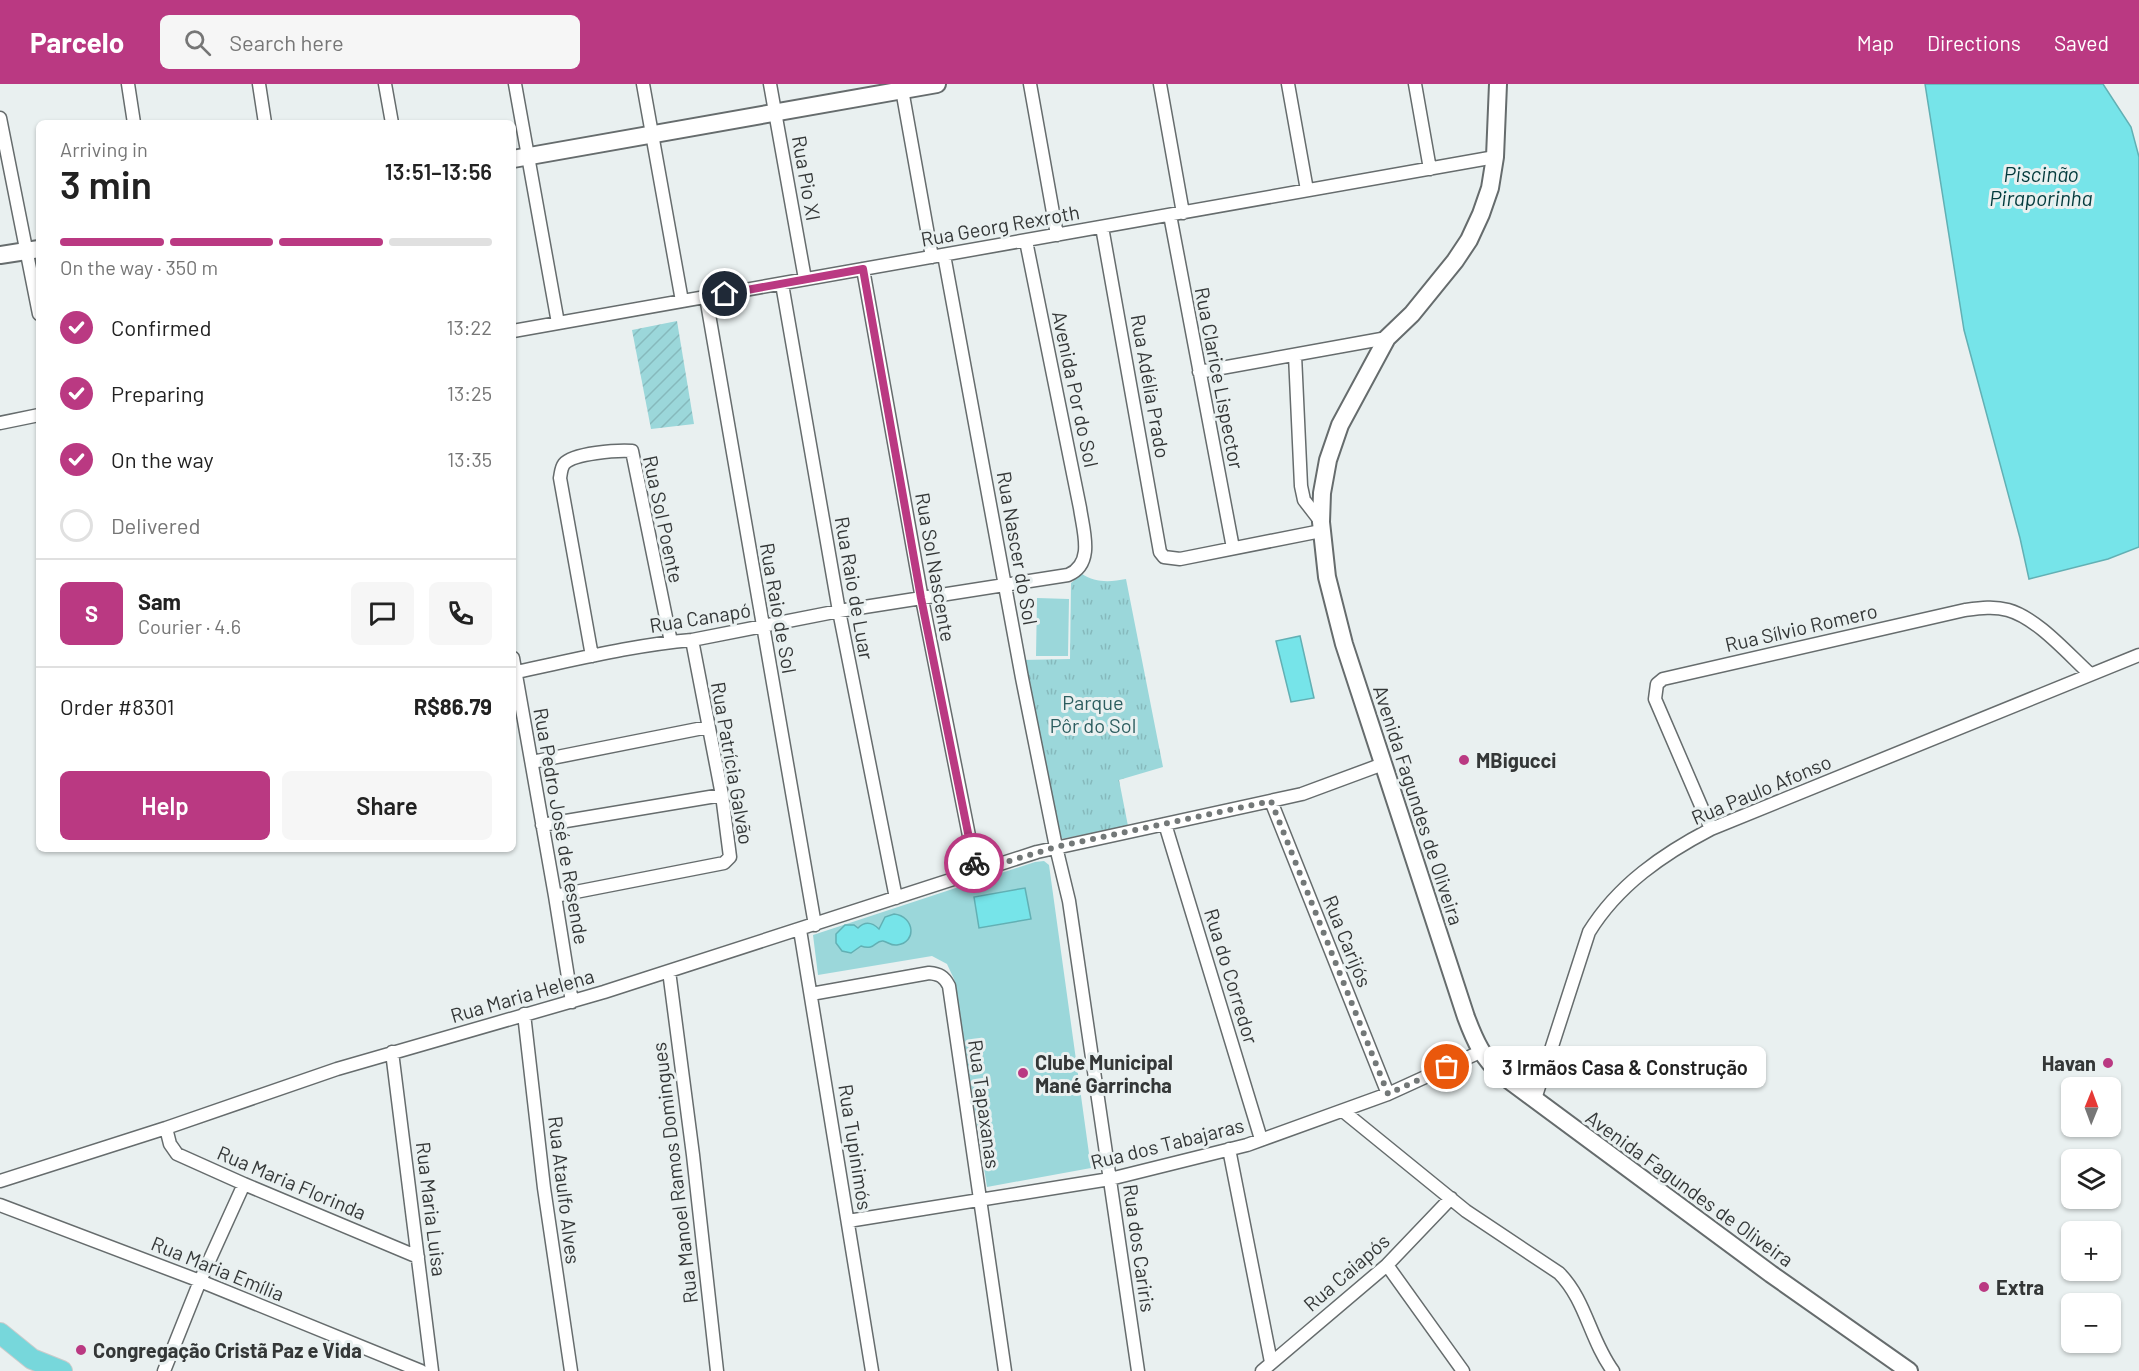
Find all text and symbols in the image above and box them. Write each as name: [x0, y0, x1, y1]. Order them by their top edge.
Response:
search box: [160, 15, 580, 69]
text: Parcelo: [30, 25, 124, 59]
icon: search: [181, 26, 214, 59]
text: Search here: [229, 29, 344, 55]
text: Map: [1857, 30, 1894, 55]
text: Directions: [1927, 30, 2021, 55]
text: Saved: [2054, 30, 2109, 55]
street label: Rua Pio XI: [788, 134, 826, 222]
text: Arriving in: [60, 137, 148, 161]
text: 13:51–13:56: [385, 158, 492, 184]
text: 3 min: [60, 160, 152, 207]
water label: Piscinão Piraporinha: [1989, 161, 2093, 210]
street label: Rua Georg Rexroth: [919, 199, 1081, 251]
text: On the way · 350 m: [60, 255, 218, 279]
pin: [699, 268, 750, 319]
icon: home: [708, 277, 741, 310]
street label: Rua Clarice Lispector: [1191, 285, 1249, 471]
street label: Avenida Por do Sol: [1048, 309, 1104, 469]
icon: check: [60, 311, 93, 344]
street label: Rua Adélia Prado: [1127, 312, 1175, 460]
text: Confirmed: [111, 314, 211, 340]
text: 13:22: [446, 315, 492, 339]
icon: check: [60, 377, 93, 410]
text: Preparing: [111, 380, 204, 406]
text: 13:25: [447, 381, 492, 405]
icon: check: [60, 443, 93, 476]
text: On the way: [111, 446, 214, 472]
text: 13:35: [447, 447, 492, 471]
street label: Rua Sol Poente: [639, 453, 689, 585]
street label: Rua Nascer do Sol: [993, 469, 1043, 627]
street label: Rua Sol Nascente: [911, 490, 961, 644]
text: Delivered: [111, 512, 200, 538]
street label: Rua Raio de Luar: [831, 515, 879, 661]
street label: Rua Raio de Sol: [756, 541, 802, 675]
button: chat: [351, 582, 414, 645]
button: phone: [429, 582, 492, 645]
text: Sam: [138, 588, 181, 614]
street label: Rua Canapó: [648, 597, 752, 637]
street label: Rua Sílvio Romero: [1723, 598, 1879, 656]
text: S: [85, 600, 98, 626]
text: Courier · 4.6: [138, 614, 241, 638]
street label: Rua Patrícia Galvão: [707, 680, 759, 846]
street label: Avenida Fagundes de Oliveira: [1369, 682, 1469, 928]
park label: Parque Pôr do Sol: [1050, 690, 1136, 737]
text: Order #8301: [60, 693, 175, 719]
text: R$86.79: [414, 693, 492, 719]
street label: Rua Pedro José de Resende: [529, 706, 595, 946]
place label: MBigucci: [1476, 748, 1556, 772]
street label: Rua Paulo Afonso: [1687, 749, 1835, 829]
marker: MBigucci: [1457, 753, 1471, 767]
button: Help: [60, 771, 270, 840]
button: Share: [282, 771, 492, 840]
courier: [944, 833, 1004, 893]
icon: bike: [958, 847, 991, 880]
street label: Rua Carijós: [1319, 892, 1377, 990]
street label: Rua do Corredor: [1200, 905, 1264, 1047]
street label: Rua Maria Helena: [447, 963, 597, 1027]
street label: Rua Tapaxanas: [964, 1038, 1006, 1170]
street label: Rua Manoel Ramos Domingues: [646, 1041, 702, 1305]
pin: [1421, 1041, 1472, 1092]
callout: 3 Irmãos Casa & Construção: [1483, 1046, 1765, 1088]
place label: Clube Municipal Mané Garrincha: [1035, 1050, 1173, 1097]
icon: bag: [1430, 1050, 1463, 1083]
place label: Havan: [2042, 1051, 2096, 1075]
text: 3 Irmãos Casa & Construção: [1502, 1055, 1748, 1079]
marker: Havan: [2101, 1056, 2115, 1070]
marker: Clube Municipal Mané Garrincha: [1016, 1066, 1030, 1080]
north arrow: [2061, 1077, 2121, 1137]
map controls: [2061, 1077, 2121, 1353]
street label: Rua Tupinimós: [834, 1082, 878, 1212]
street label: Avenida Fagundes de Oliveira: [1582, 1105, 1798, 1271]
street label: Rua dos Tabajaras: [1088, 1112, 1246, 1174]
street label: Rua Ataulfo Alves: [544, 1115, 586, 1265]
street label: Rua Maria Florinda: [214, 1140, 370, 1224]
street label: Rua Maria Luisa: [412, 1140, 452, 1278]
button: layers: [2061, 1149, 2121, 1209]
street label: Rua dos Cariris: [1119, 1182, 1161, 1314]
button: +: [2061, 1221, 2121, 1281]
street label: Rua Caiapós: [1298, 1228, 1394, 1316]
street label: Rua Maria Emília: [148, 1230, 288, 1306]
place label: Extra: [1996, 1275, 2044, 1299]
marker: Extra: [1977, 1280, 1991, 1294]
button: −: [2061, 1293, 2121, 1353]
place label: Congregação Cristã Paz e Vida: [93, 1338, 362, 1362]
marker: Congregação Cristã Paz e Vida: [74, 1343, 88, 1357]

